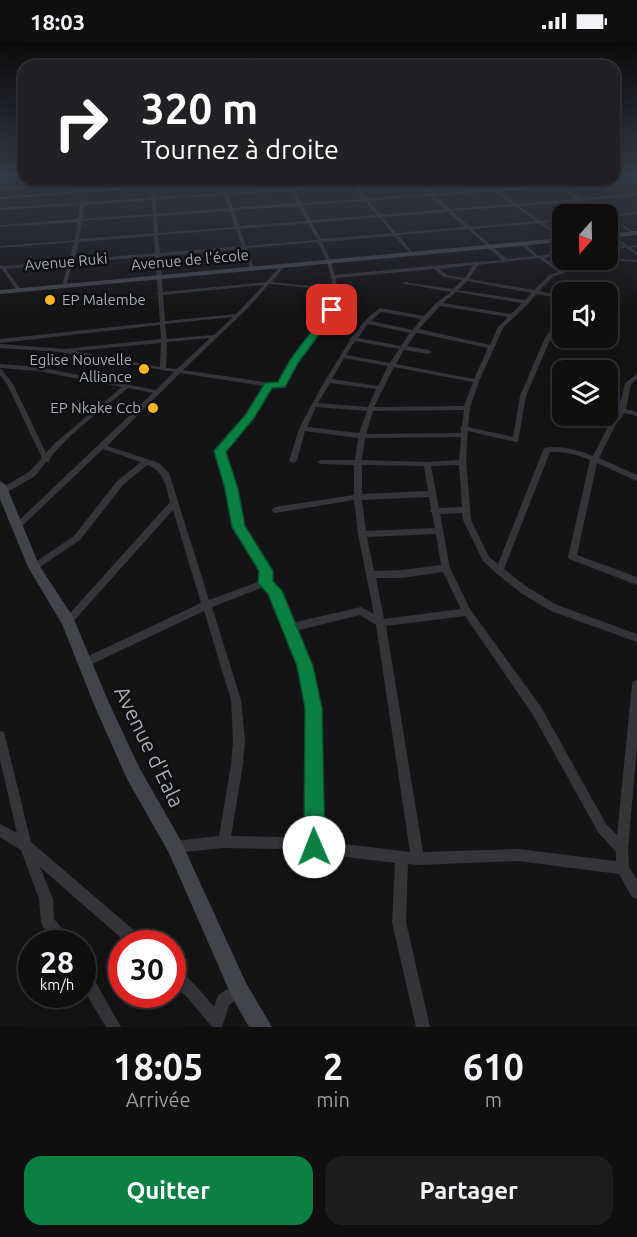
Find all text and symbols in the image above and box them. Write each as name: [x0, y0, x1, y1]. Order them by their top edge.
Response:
text: 18:03: [30, 9, 85, 34]
icon: right: [42, 84, 120, 162]
text: 320 m: [141, 85, 258, 132]
text: Tournez à droite: [141, 134, 339, 164]
north arrow: [552, 204, 618, 270]
map controls: [552, 204, 618, 426]
street label: Avenue de l'école: [130, 246, 250, 273]
street label: Avenue Ruki: [24, 249, 108, 274]
button: sound: [552, 282, 618, 348]
pin: [306, 284, 357, 335]
place label: EP Malembe: [62, 291, 146, 308]
marker: EP Malembe: [43, 293, 57, 307]
icon: arrive: [315, 293, 348, 326]
place label: Eglise Nouvelle Alliance: [30, 351, 132, 385]
button: layers: [552, 360, 618, 426]
marker: Eglise Nouvelle Alliance: [137, 362, 151, 376]
place label: EP Nkake Ccb: [50, 399, 141, 416]
marker: EP Nkake Ccb: [146, 401, 160, 415]
street label: Avenue d'Eala: [110, 682, 190, 811]
position arrow: [282, 815, 346, 879]
speed limit sign: 30: [108, 930, 186, 1008]
text: 28: [40, 945, 74, 979]
text: km/h: [40, 976, 74, 993]
text: 18:05: [113, 1046, 203, 1087]
text: 2: [323, 1046, 343, 1087]
text: 610: [463, 1046, 524, 1087]
text: Arrivée: [126, 1088, 191, 1111]
text: min: [316, 1088, 350, 1111]
text: m: [485, 1088, 502, 1111]
button: Quitter: [24, 1156, 313, 1225]
button: Partager: [325, 1156, 613, 1225]

